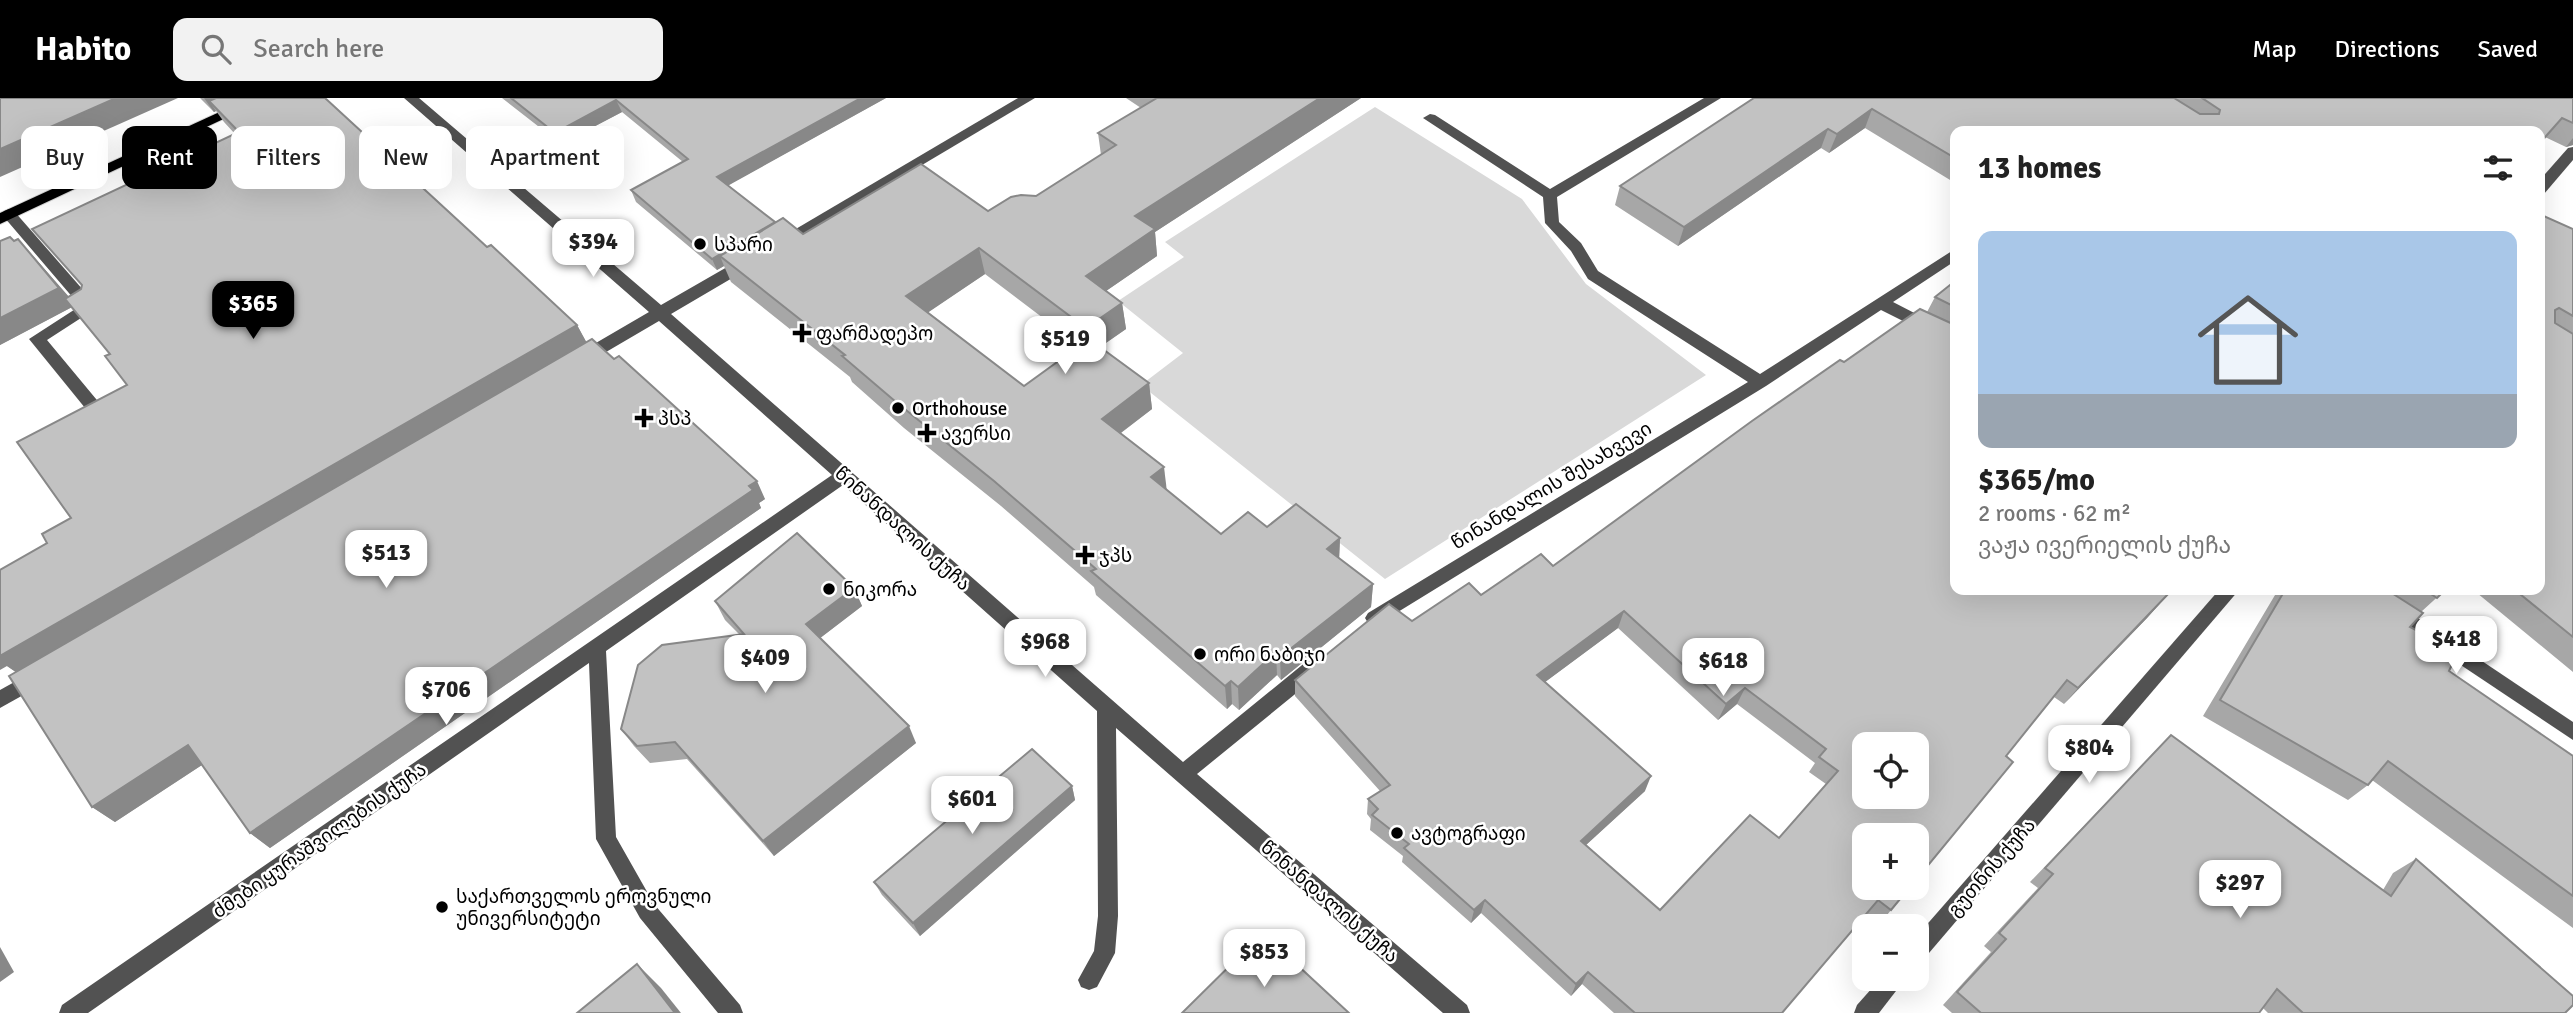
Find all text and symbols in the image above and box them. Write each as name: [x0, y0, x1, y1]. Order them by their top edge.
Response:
search box: [173, 18, 663, 81]
text: Habito: [35, 29, 131, 70]
icon: search: [197, 30, 235, 68]
text: Search here: [253, 33, 384, 65]
text: Map: [2252, 34, 2297, 64]
text: Directions: [2335, 34, 2440, 64]
text: Saved: [2478, 34, 2538, 64]
chip: Buy: [21, 126, 108, 189]
chip: Rent: [122, 126, 217, 189]
chip: Filters: [231, 126, 345, 189]
chip: New: [359, 126, 452, 189]
chip: Apartment: [466, 126, 624, 189]
icon: filters: [2479, 149, 2517, 187]
text: 13 homes: [1978, 150, 2101, 187]
pin: $394: [552, 220, 634, 279]
text: $394: [568, 227, 618, 256]
place label: სპარი: [714, 233, 773, 257]
marker: სპარი: [692, 236, 708, 252]
icon: home: [2185, 277, 2311, 403]
pin: $365: [212, 282, 294, 341]
text: $365: [228, 289, 278, 318]
pin: $519: [1024, 316, 1106, 376]
place label: ფარმადეპო: [816, 322, 933, 346]
text: $519: [1040, 324, 1090, 353]
marker: ფარმადეპო: [794, 325, 810, 341]
place label: Orthohouse: [912, 397, 1007, 421]
marker: Orthohouse: [890, 400, 906, 416]
place label: პსპ: [658, 407, 691, 431]
marker: პსპ: [636, 410, 652, 426]
street label: წინანდალის შესახვევი: [1447, 416, 1656, 555]
place label: ავერსი: [941, 422, 1011, 446]
marker: ავერსი: [919, 425, 935, 441]
street label: წინანდალის ქუჩა: [829, 461, 975, 596]
text: $365/mo: [1978, 462, 2095, 499]
text: 2 rooms · 62 m²: [1978, 499, 2131, 528]
pin: $513: [345, 531, 427, 590]
text: ვაჟა ივერიელის ქუჩა: [1978, 531, 2231, 560]
text: $513: [361, 538, 411, 567]
place label: ჯპს: [1099, 544, 1132, 568]
marker: ჯპს: [1077, 547, 1093, 563]
place label: ნიკორა: [843, 578, 917, 602]
marker: ნიკორა: [821, 581, 837, 597]
pin: $418: [2415, 616, 2497, 676]
pin: $968: [1004, 620, 1086, 679]
text: $418: [2431, 624, 2481, 653]
text: $968: [1020, 627, 1070, 656]
pin: $409: [724, 636, 806, 695]
pin: $618: [1682, 638, 1764, 698]
text: $409: [740, 643, 790, 672]
place label: ორი ნაბიჯი: [1214, 643, 1325, 667]
marker: ორი ნაბიჯი: [1192, 646, 1208, 662]
text: $618: [1698, 646, 1748, 675]
pin: $706: [405, 668, 487, 727]
text: $706: [421, 675, 471, 704]
pin: $804: [2048, 726, 2130, 785]
map controls: [1852, 732, 1929, 991]
button: locate: [1852, 732, 1929, 809]
text: $804: [2064, 733, 2114, 762]
street label: ძმები ყურაშვილების ქუჩა: [208, 758, 431, 924]
pin: $601: [931, 776, 1013, 836]
text: $601: [947, 784, 997, 813]
street label: გუთნის ქუჩა: [1943, 814, 2041, 922]
place label: ავტოგრაფი: [1411, 822, 1526, 846]
button: +: [1852, 823, 1929, 900]
marker: ავტოგრაფი: [1389, 825, 1405, 841]
street label: წინანდალის ქუჩა: [1256, 835, 1403, 968]
pin: $297: [2199, 860, 2281, 920]
text: $297: [2215, 868, 2265, 897]
place label: საქართველოს ეროვნული უნივერსიტეტი: [456, 885, 711, 931]
marker: საქართველოს ეროვნული უნივერსიტეტი: [434, 899, 450, 915]
button: −: [1852, 914, 1929, 991]
pin: $853: [1223, 930, 1305, 989]
text: $853: [1239, 937, 1289, 966]

